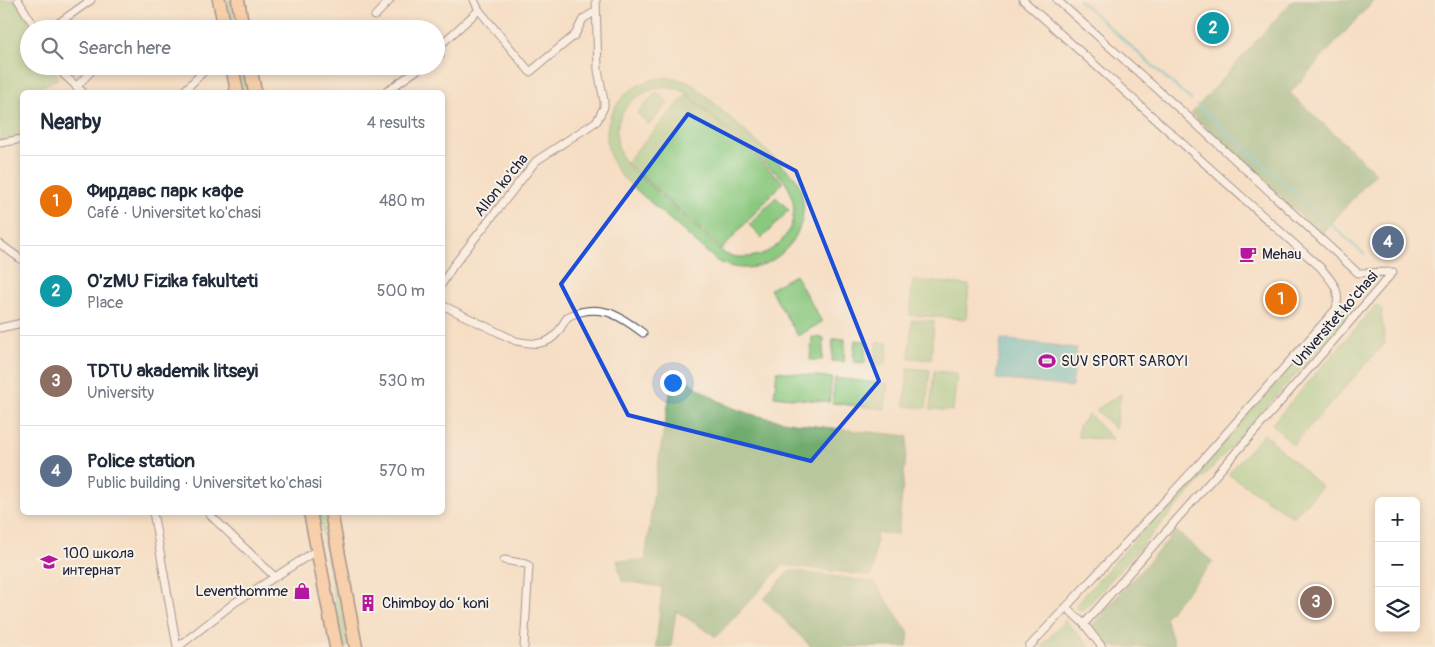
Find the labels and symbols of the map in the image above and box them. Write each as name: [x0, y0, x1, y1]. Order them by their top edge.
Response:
pin: 2: [1197, 9, 1229, 47]
street label: Allon ko'cha: [470, 150, 533, 221]
pin: 4: [1372, 223, 1404, 261]
cafe icon: Mehau: [1238, 244, 1258, 264]
place label: Mehau: [1262, 245, 1301, 264]
street label: Universitet ko'chasi: [1288, 267, 1383, 371]
pin: 1: [1265, 280, 1297, 318]
sports icon: SUV SPORT SAROYI: [1037, 351, 1057, 371]
place label: SUV SPORT SAROYI: [1061, 352, 1188, 371]
your location: [660, 370, 686, 396]
place label: 100 школа интернат: [63, 544, 134, 580]
school or university icon: 100 школа интернат: [39, 552, 59, 572]
shop icon: Leventhomme: [292, 581, 312, 601]
place label: Leventhomme: [195, 582, 289, 601]
pin: 3: [1300, 583, 1332, 621]
building icon: Chimboy doʻkoni: [358, 593, 378, 613]
place label: Chimboy doʻkoni: [382, 594, 489, 613]

